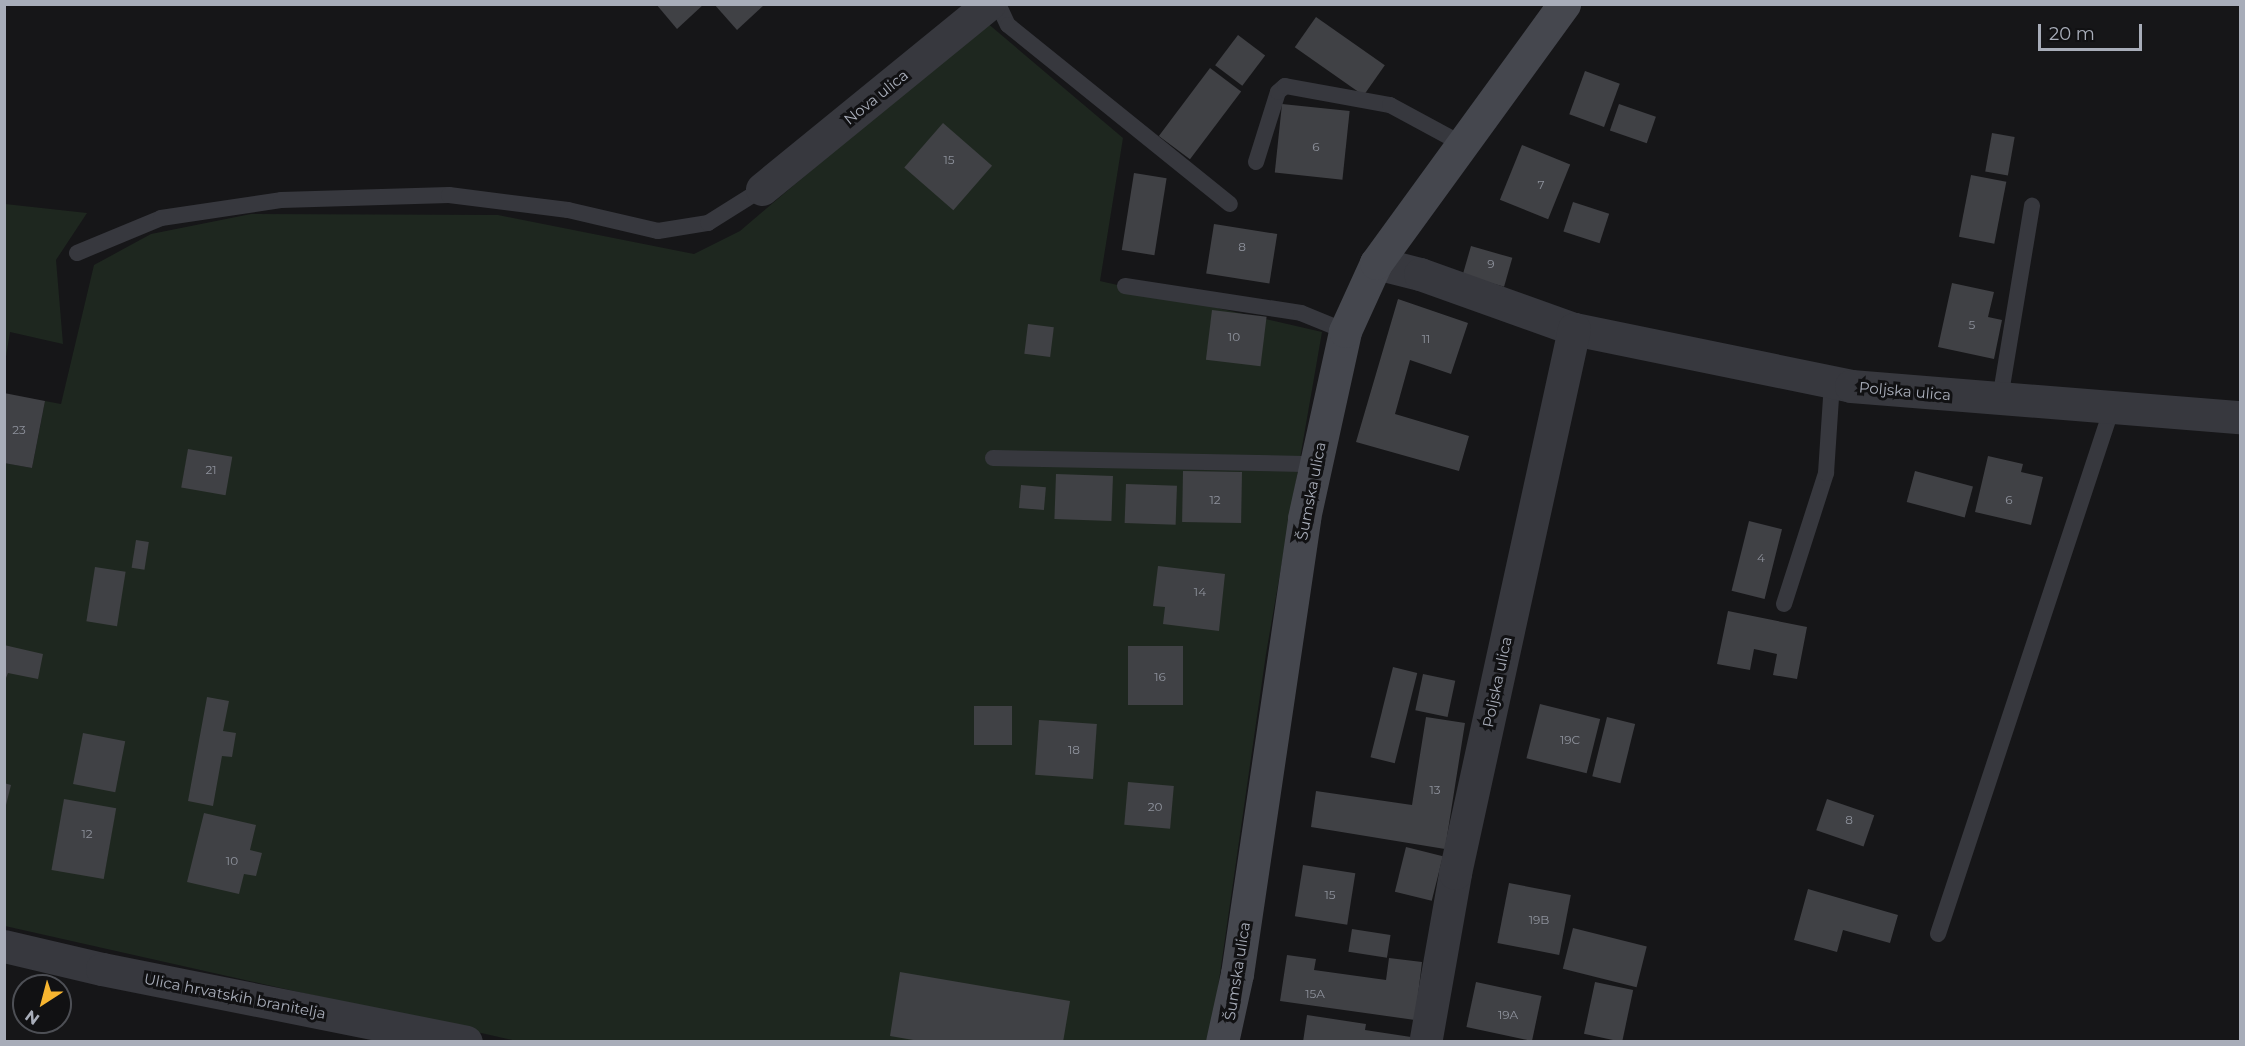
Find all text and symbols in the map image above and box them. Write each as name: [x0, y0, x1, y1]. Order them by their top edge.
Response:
scale bar: [2041, 12, 2144, 50]
text: 20 m: [2049, 23, 2095, 45]
street label: Nova ulica: [840, 66, 912, 128]
house number: 6: [1312, 140, 1320, 154]
house number: 15: [943, 153, 955, 167]
house number: 7: [1537, 178, 1545, 192]
house number: 8: [1238, 240, 1246, 254]
house number: 9: [1487, 257, 1495, 271]
house number: 5: [1969, 318, 1975, 332]
house number: 10: [1228, 330, 1240, 344]
house number: 11: [1422, 332, 1430, 346]
street label: Poljska ulica: [1858, 378, 1952, 404]
house number: 23: [12, 423, 26, 437]
street label: Šumska ulica: [1293, 440, 1329, 542]
house number: 21: [205, 463, 217, 477]
house number: 12: [1209, 493, 1221, 507]
house number: 6: [2005, 493, 2013, 507]
house number: 4: [1757, 551, 1765, 565]
house number: 14: [1194, 585, 1206, 599]
street label: Poljska ulica: [1479, 635, 1515, 729]
house number: 16: [1154, 670, 1166, 684]
house number: 19C: [1560, 733, 1580, 747]
house number: 18: [1068, 743, 1080, 757]
house number: 13: [1429, 783, 1441, 797]
house number: 20: [1148, 800, 1162, 814]
house number: 8: [1845, 813, 1853, 827]
house number: 12: [81, 827, 93, 841]
house number: 10: [226, 854, 238, 868]
house number: 15: [1324, 888, 1336, 902]
house number: 19B: [1529, 913, 1549, 927]
street label: Šumska ulica: [1220, 920, 1254, 1022]
street label: Ulica hrvatskih branitelja: [142, 970, 328, 1022]
north arrow: [12, 974, 72, 1034]
house number: 15A: [1305, 987, 1325, 1001]
text: N: [21, 1006, 43, 1029]
house number: 19A: [1498, 1008, 1518, 1022]

